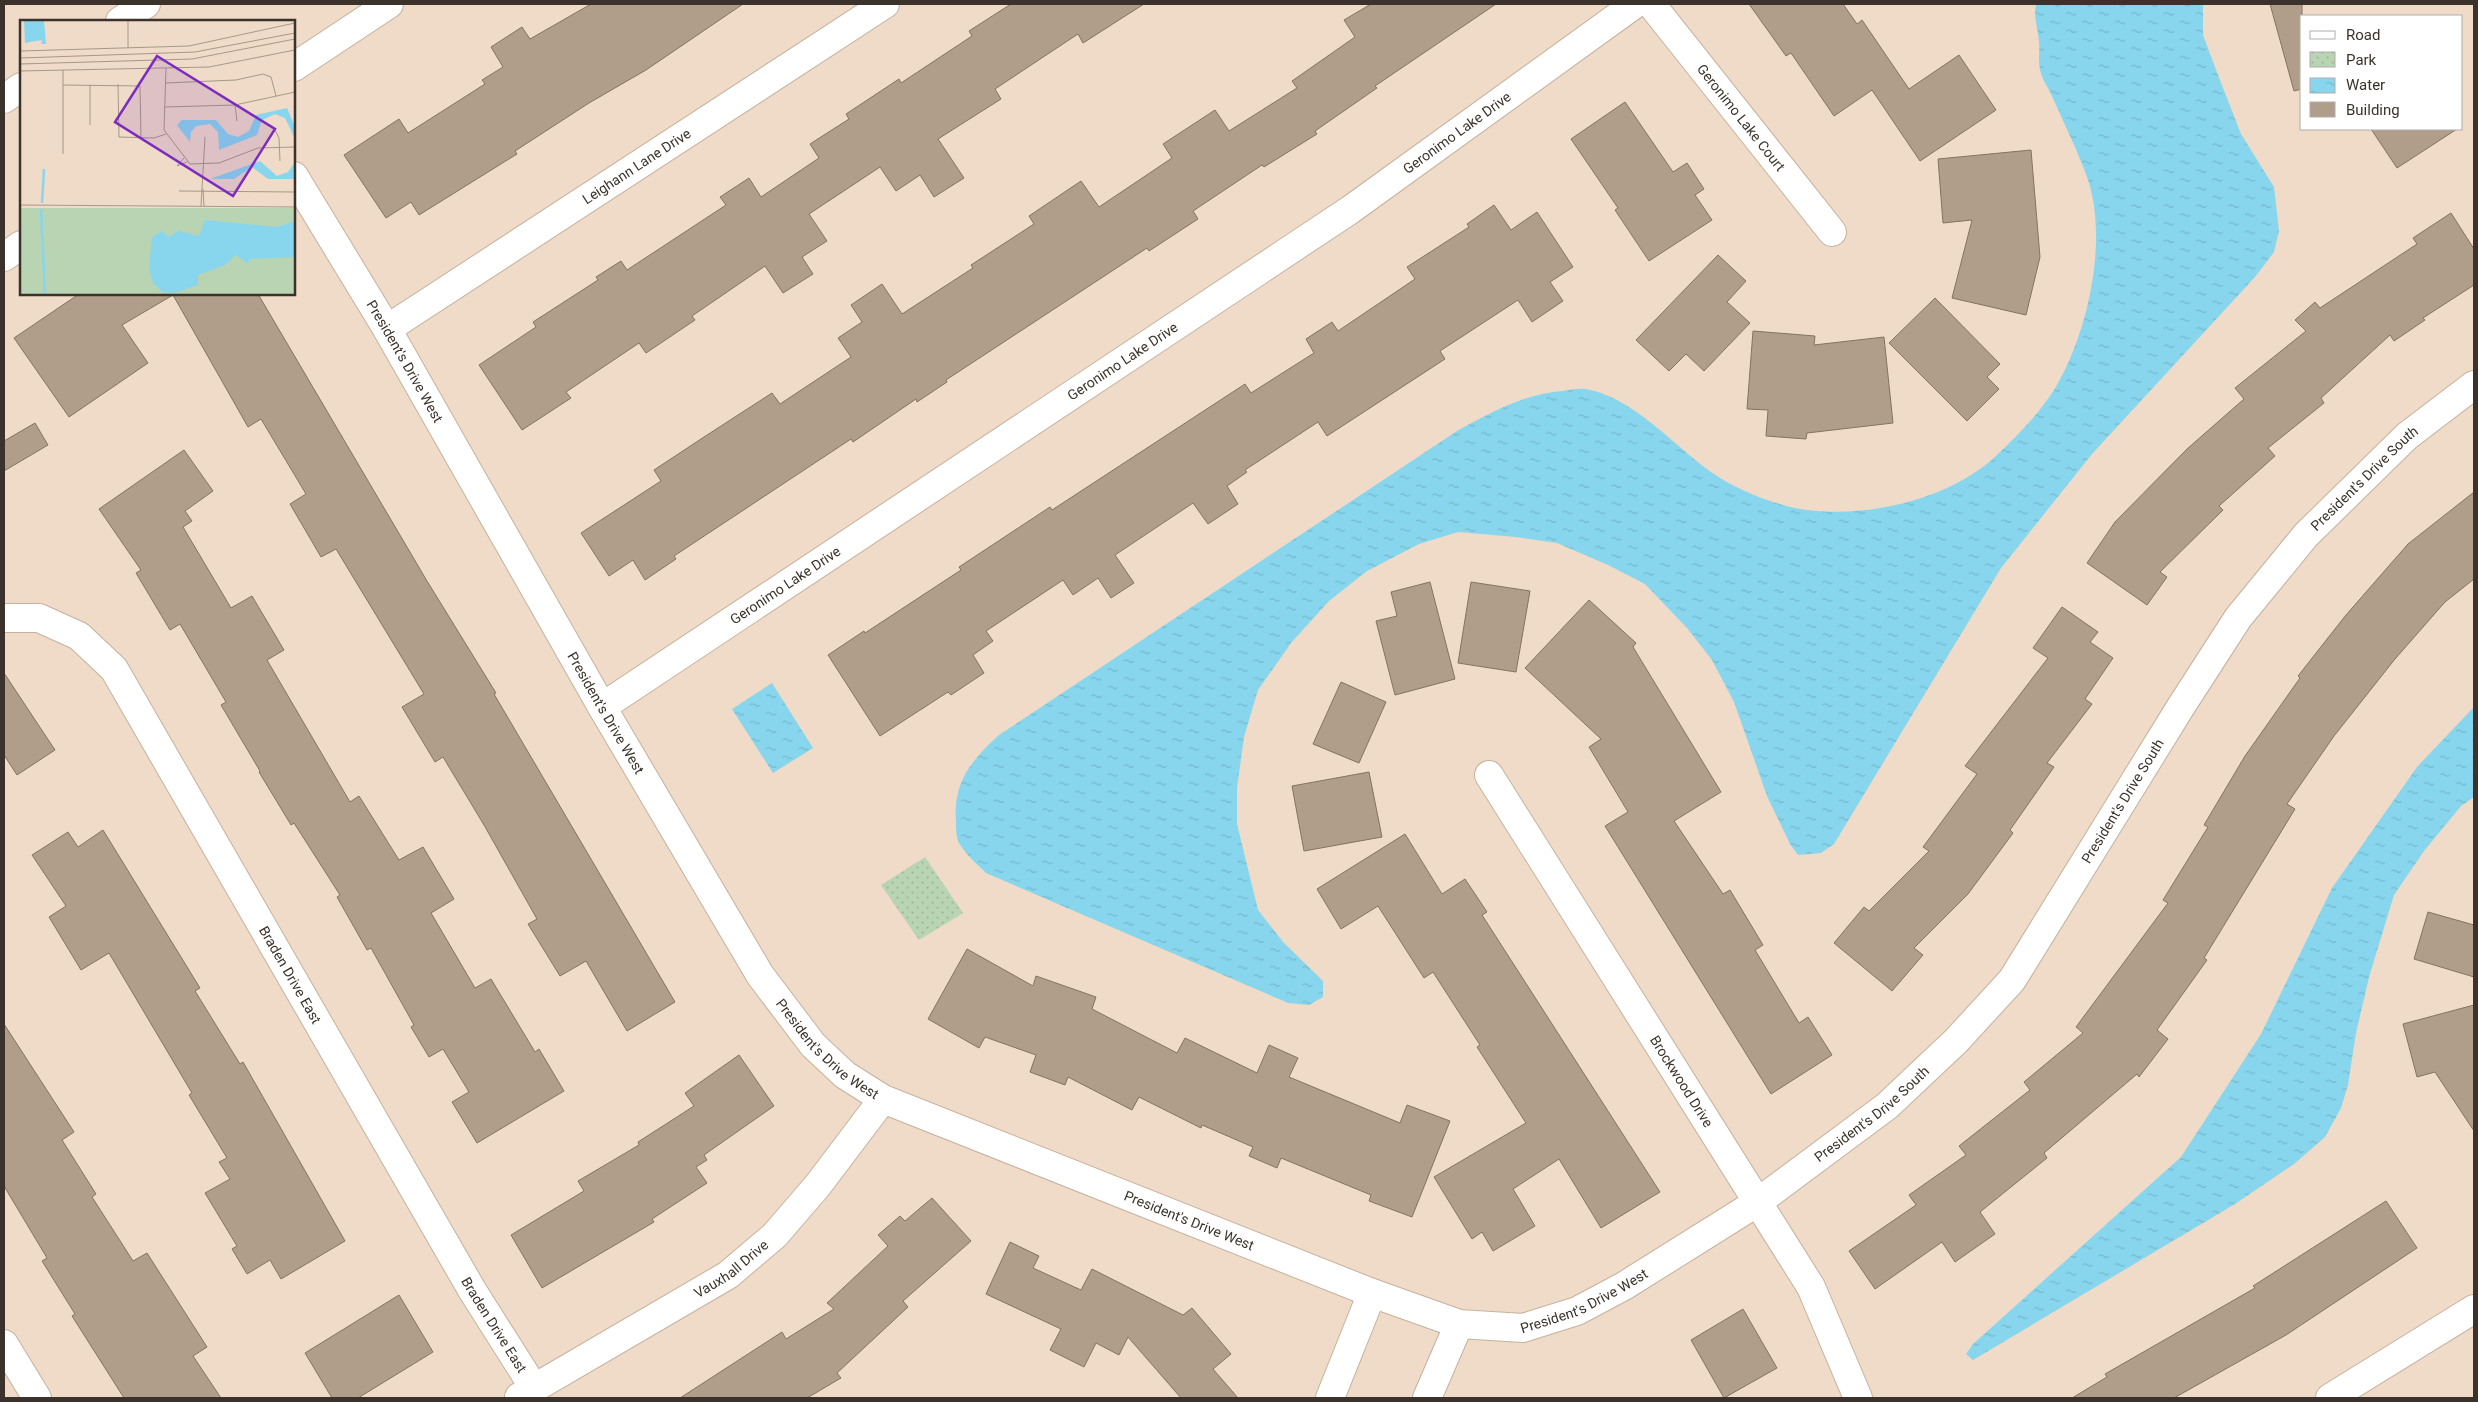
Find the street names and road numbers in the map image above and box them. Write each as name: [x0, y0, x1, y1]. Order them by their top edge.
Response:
street label: Geronimo Lake Court: [1694, 61, 1789, 175]
street label: Geronimo Lake Drive: [1400, 88, 1514, 177]
street label: Leighann Lane Drive: [579, 125, 694, 207]
street label: President's Drive West: [363, 297, 447, 426]
street label: Geronimo Lake Drive: [1064, 319, 1181, 403]
street label: President's Drive South: [2307, 423, 2421, 534]
street label: Geronimo Lake Drive: [727, 543, 843, 628]
street label: President's Drive West: [564, 649, 648, 777]
street label: President's Drive South: [2078, 736, 2167, 866]
street label: Braden Drive East: [256, 923, 325, 1027]
street label: President's Drive West: [773, 996, 882, 1103]
street label: Brockwood Drive: [1647, 1033, 1716, 1130]
street label: President's Drive South: [1811, 1063, 1932, 1165]
street label: President's Drive West: [1122, 1188, 1257, 1254]
street label: Vauxhall Drive: [691, 1236, 771, 1301]
street label: President's Drive West: [1518, 1265, 1651, 1336]
street label: Braden Drive East: [458, 1274, 530, 1376]

